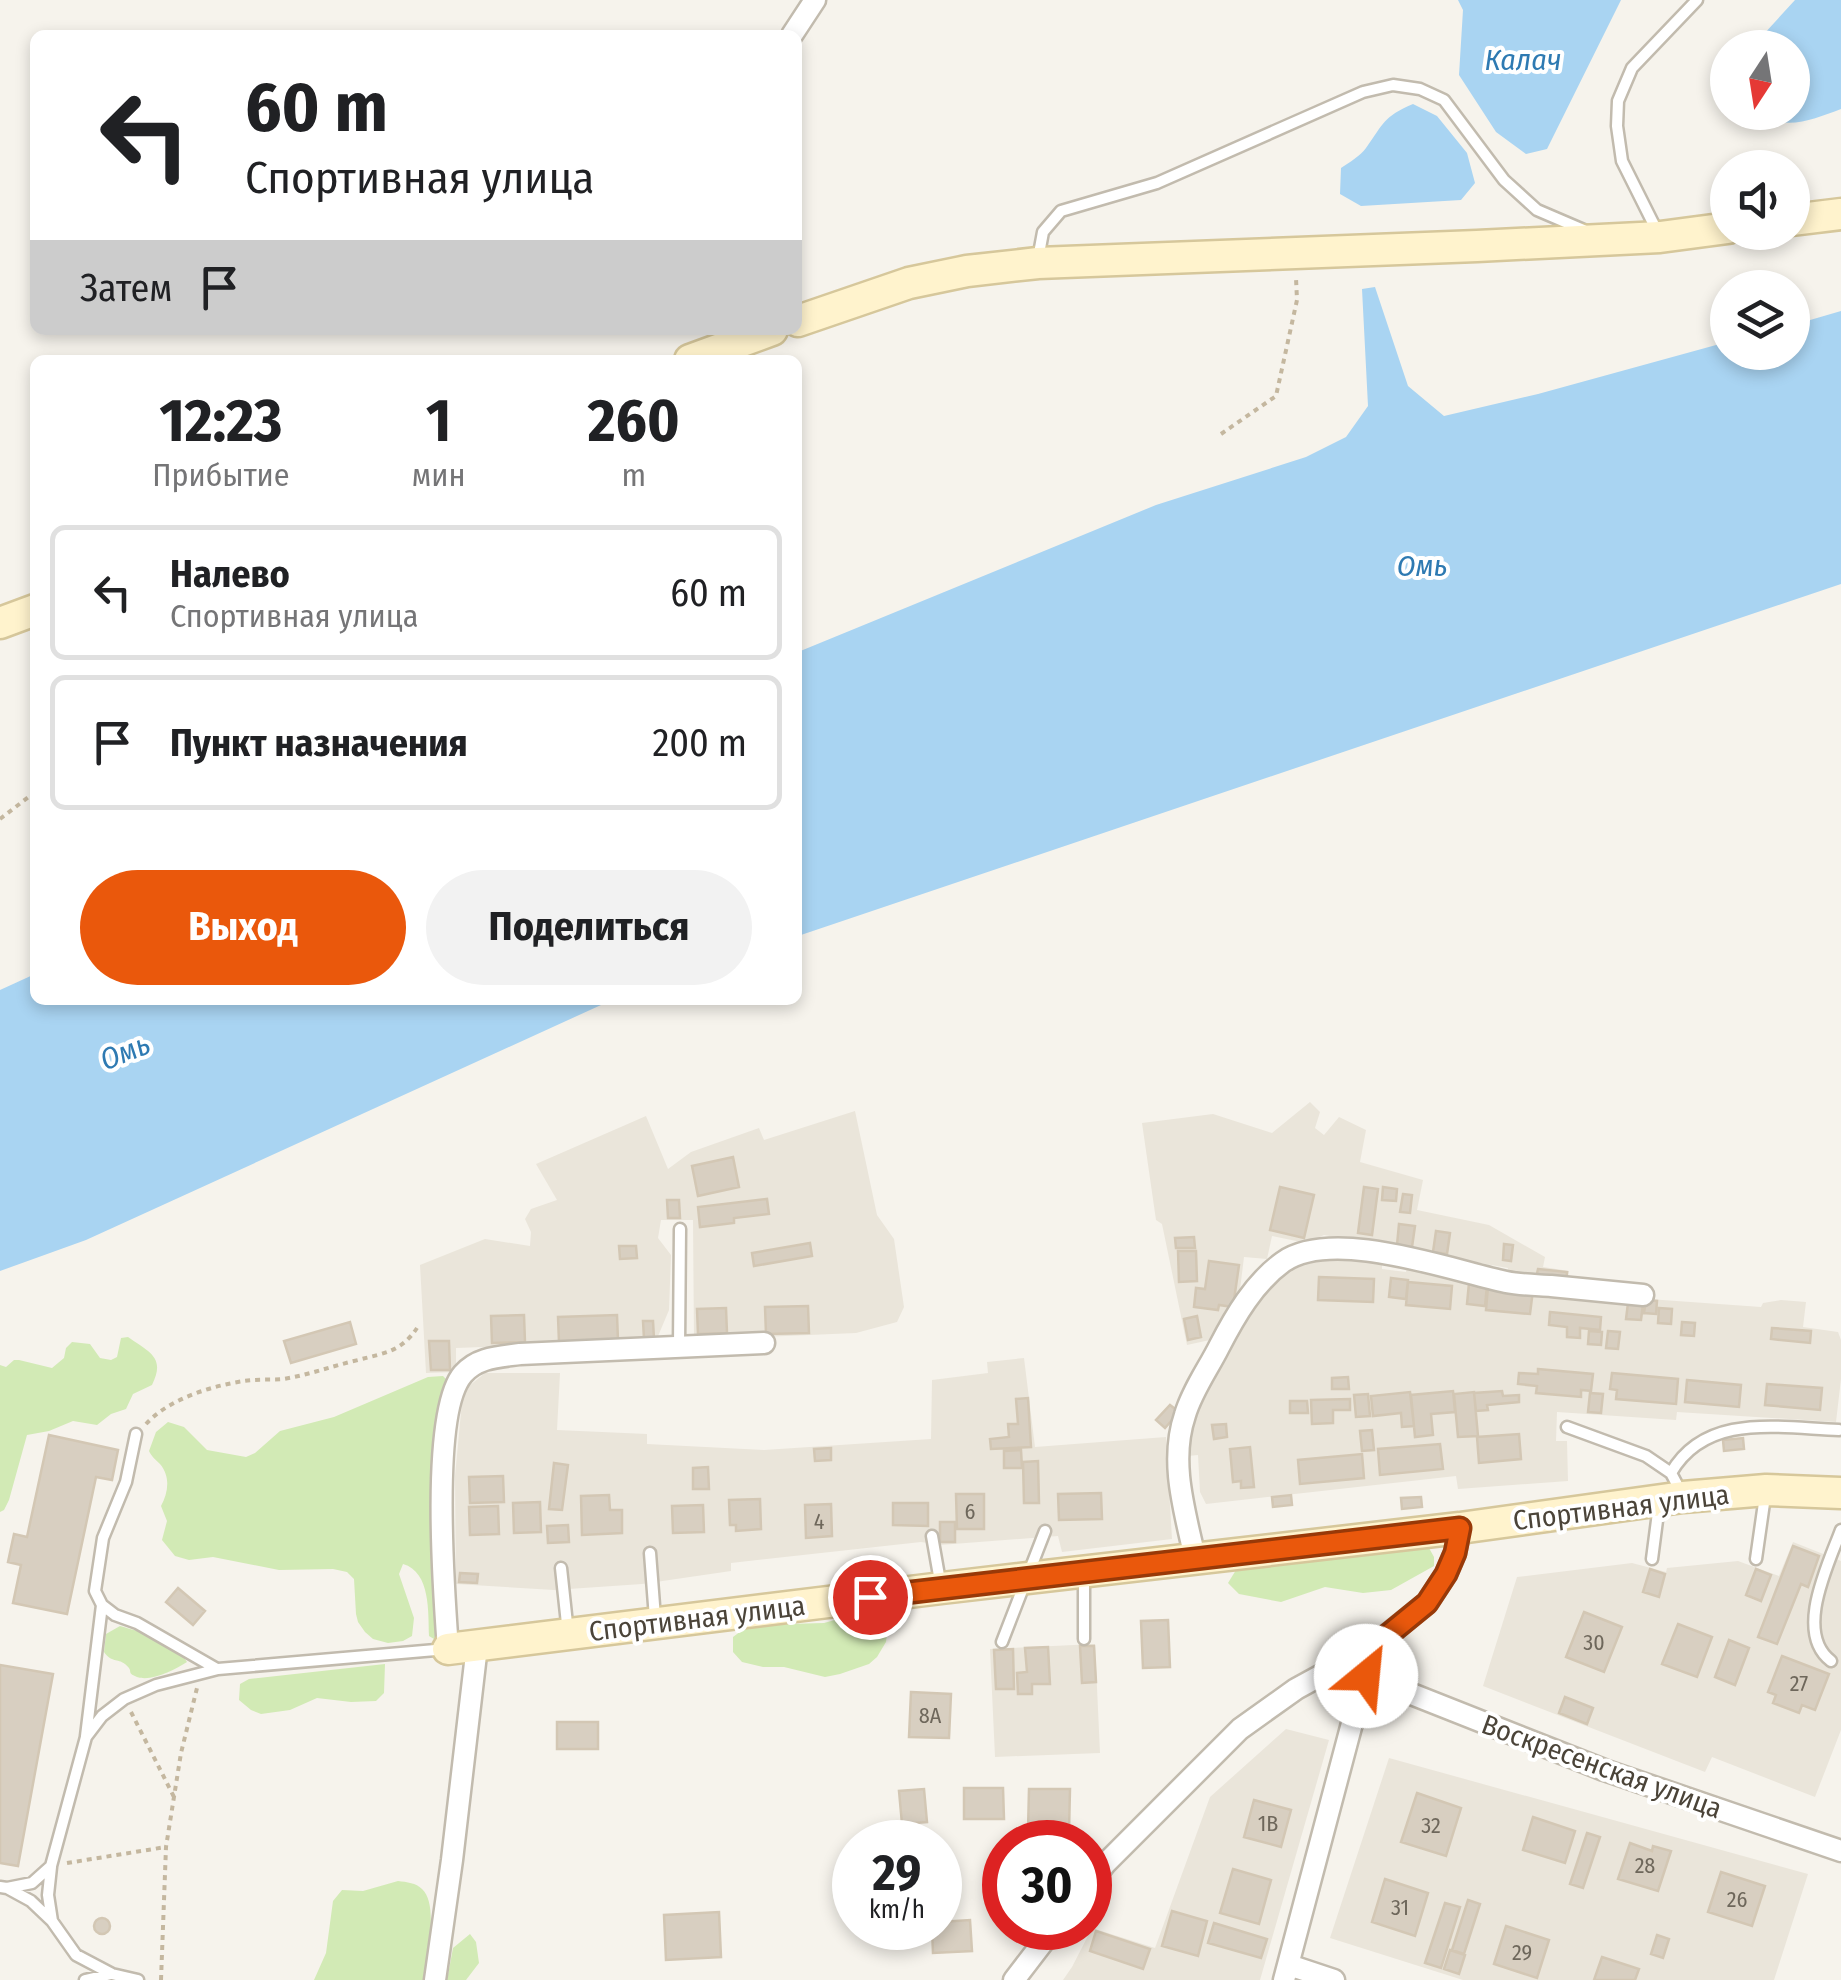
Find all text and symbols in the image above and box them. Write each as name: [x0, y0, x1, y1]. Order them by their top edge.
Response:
north arrow: [1710, 30, 1810, 130]
map controls: [1710, 30, 1810, 370]
water label: Калач: [1484, 42, 1562, 78]
text: 60 m: [245, 66, 388, 150]
icon: left: [80, 70, 210, 200]
button: sound: [1710, 150, 1810, 250]
text: Спортивная улица: [245, 151, 594, 205]
icon: arrive: [192, 260, 247, 315]
text: Затем: [80, 265, 172, 311]
button: layers: [1710, 270, 1810, 370]
text: 12:23: [159, 385, 282, 457]
text: 1: [426, 385, 451, 457]
text: 260: [588, 385, 680, 457]
text: Прибытие: [152, 456, 290, 494]
text: мин: [412, 456, 466, 494]
text: m: [621, 456, 646, 494]
water label: Омь: [1397, 548, 1447, 584]
text: Налево: [170, 551, 290, 597]
icon: left: [85, 565, 140, 620]
text: 60 m: [670, 570, 747, 616]
text: Спортивная улица: [170, 597, 418, 635]
icon: arrive: [85, 715, 140, 770]
text: Пункт назначения: [170, 720, 468, 766]
text: 200 m: [652, 720, 747, 766]
button: Выход: [80, 870, 406, 985]
button: Поделиться: [426, 870, 752, 985]
water label: Омь: [95, 1026, 155, 1078]
street label: Спортивная улица: [1511, 1478, 1731, 1537]
house number: 6: [965, 1498, 976, 1525]
house number: 4: [814, 1508, 825, 1535]
pin: [828, 1555, 913, 1640]
icon: arrive: [843, 1570, 898, 1625]
street label: Спортивная улица: [587, 1589, 807, 1648]
position arrow: [1314, 1624, 1418, 1728]
house number: 30: [1583, 1629, 1605, 1656]
house number: 27: [1790, 1670, 1808, 1697]
house number: 8А: [919, 1702, 942, 1729]
street label: Воскресенская улица: [1477, 1708, 1726, 1825]
house number: 1В: [1258, 1810, 1278, 1837]
house number: 32: [1421, 1812, 1441, 1839]
speed limit sign: 30: [982, 1820, 1112, 1950]
text: 29: [873, 1843, 921, 1903]
house number: 28: [1635, 1852, 1655, 1879]
house number: 26: [1727, 1886, 1747, 1913]
house number: 31: [1391, 1894, 1409, 1921]
text: km/h: [869, 1895, 925, 1925]
house number: 29: [1512, 1939, 1532, 1966]

